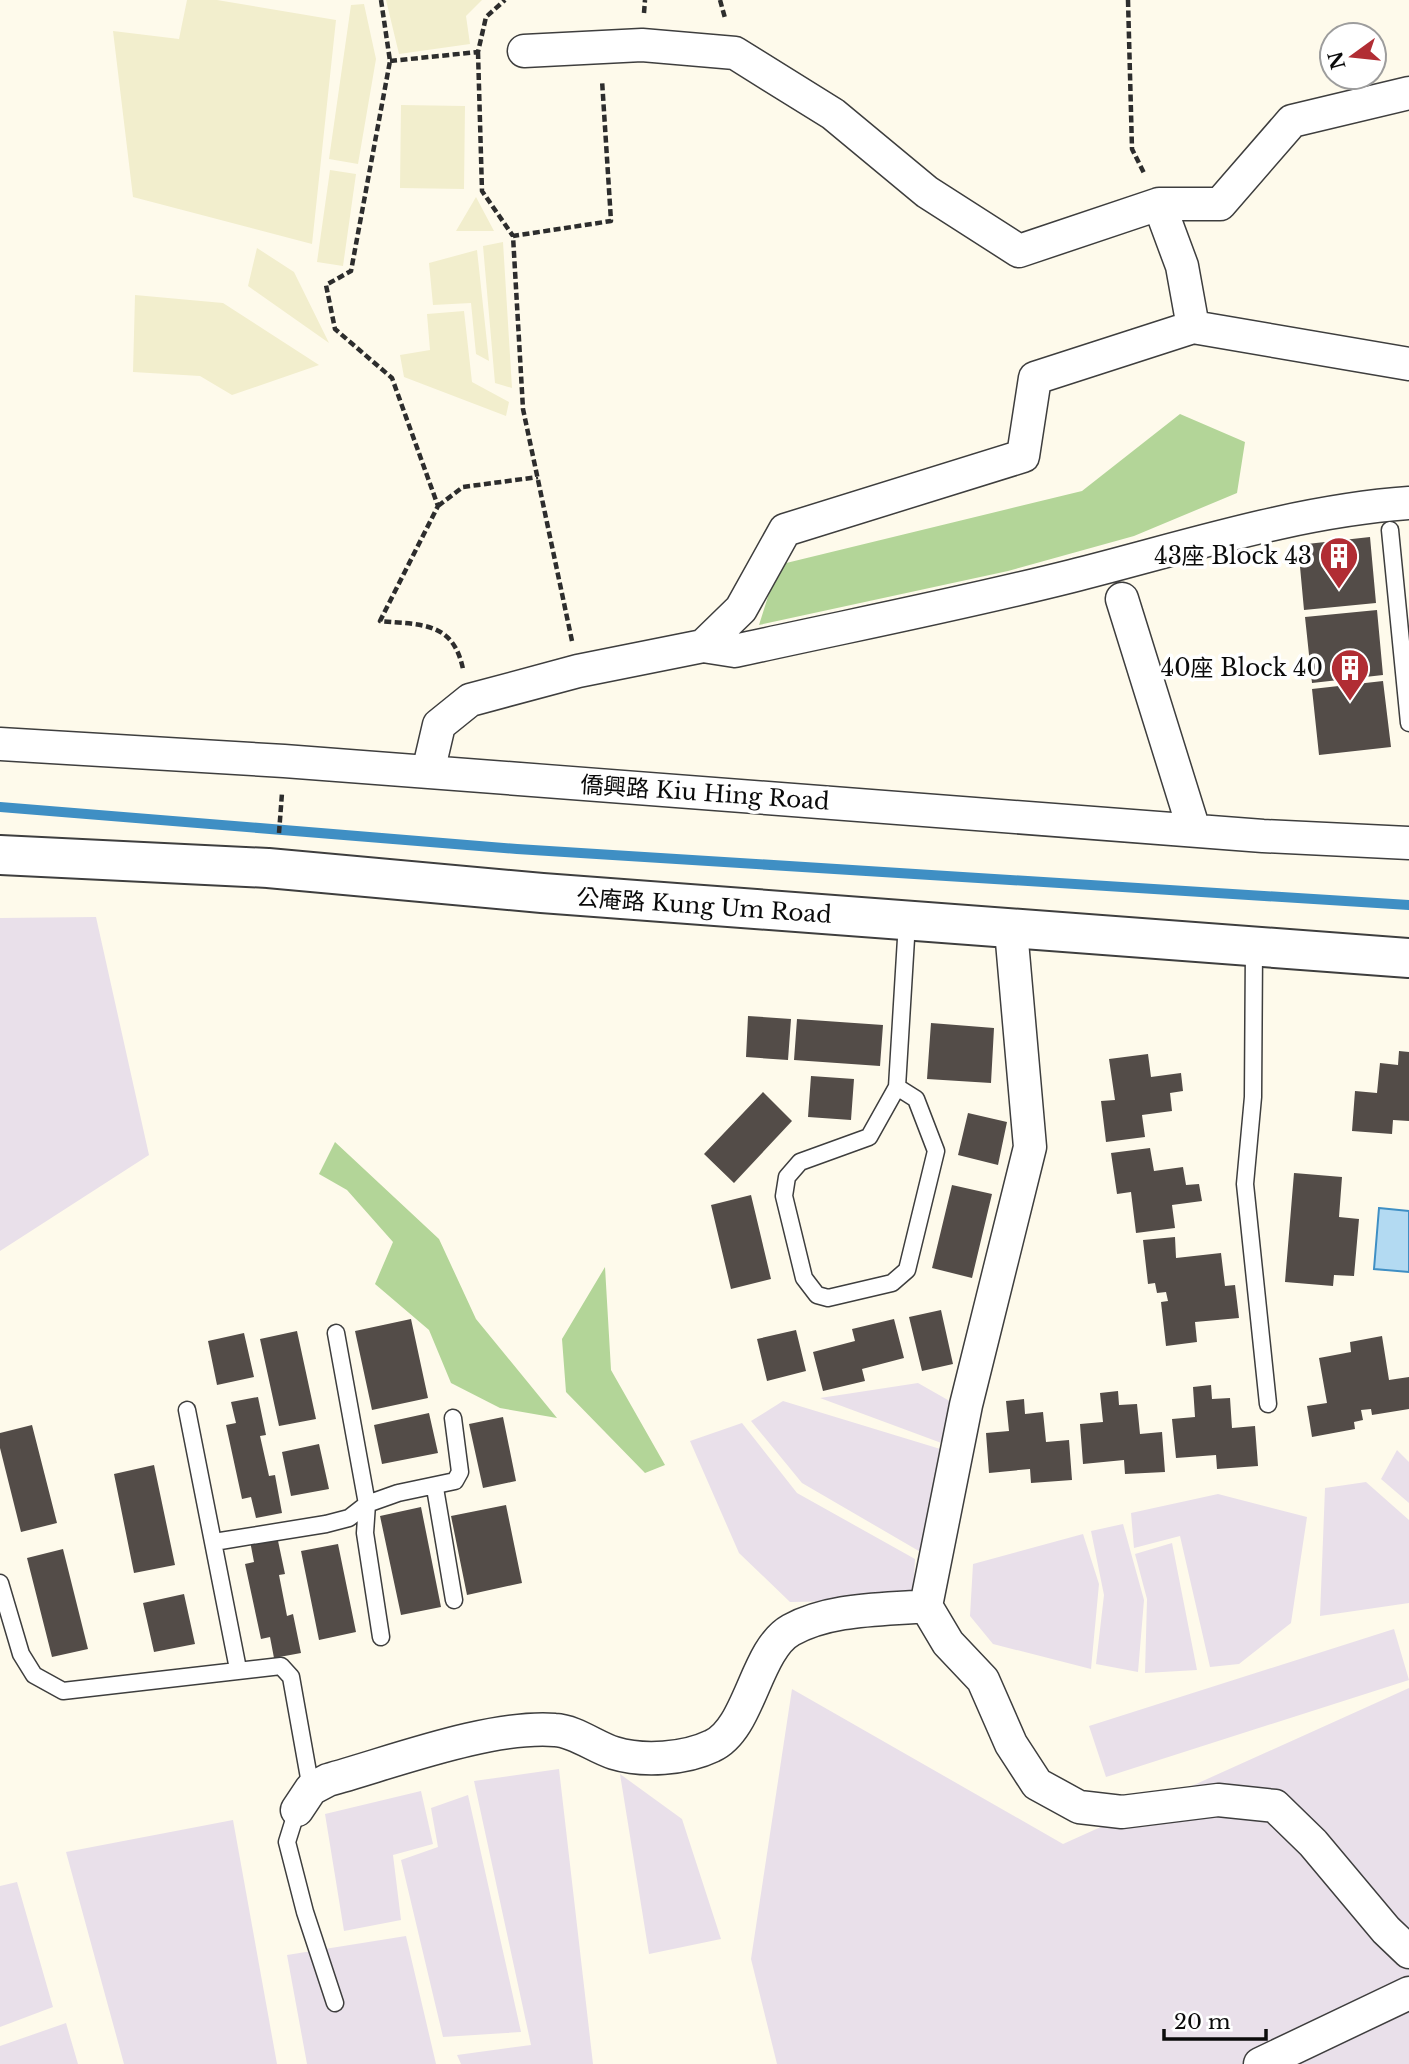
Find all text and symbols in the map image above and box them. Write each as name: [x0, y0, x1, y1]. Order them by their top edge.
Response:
north arrow: [1318, 21, 1388, 91]
text: N: [1324, 49, 1350, 72]
building icon: 43座 Block 43: [1318, 535, 1360, 590]
place label: 43座 Block 43: [1154, 542, 1312, 570]
building icon: 40座 Block 40: [1329, 647, 1371, 702]
place label: 40座 Block 40: [1161, 654, 1323, 682]
street label: 僑興路 Kiu Hing Road: [579, 770, 831, 816]
street label: 公庵路 Kung Um Road: [575, 883, 833, 929]
scale bar: [1164, 1997, 1266, 2041]
text: 20 m: [1174, 2009, 1231, 2035]

